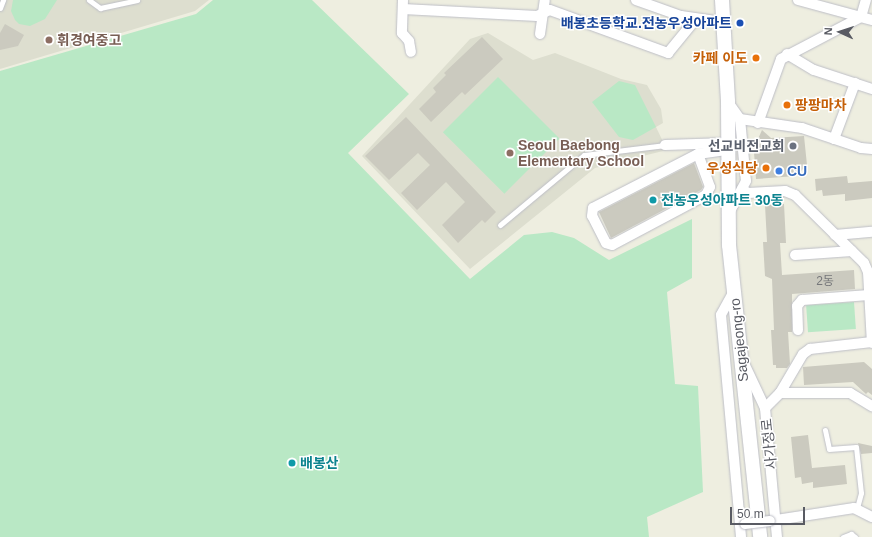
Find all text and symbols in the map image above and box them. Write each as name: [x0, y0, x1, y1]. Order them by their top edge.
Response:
north arrow: [820, 12, 860, 52]
place label: 배봉초등학교.전농우성아파트: [561, 15, 732, 31]
marker: 배봉초등학교.전농우성아파트: [735, 18, 745, 28]
text: N: [822, 27, 834, 36]
place label: 휘경여중고: [57, 32, 121, 48]
marker: 휘경여중고: [44, 35, 54, 45]
place label: 카페 이도: [693, 50, 748, 66]
marker: 카페 이도: [751, 53, 761, 63]
place label: 팡팡마차: [795, 97, 847, 113]
marker: 팡팡마차: [782, 100, 792, 110]
place label: Seoul Baebong Elementary School: [518, 137, 644, 170]
place label: 선교비전교회: [708, 138, 785, 154]
marker: 선교비전교회: [788, 141, 798, 151]
marker: Seoul Baebong Elementary School: [505, 148, 515, 158]
place label: 우성식당: [706, 160, 758, 176]
marker: 우성식당: [761, 163, 771, 173]
place label: CU: [787, 163, 807, 179]
marker: CU: [774, 166, 784, 176]
place label: 전농우성아파트 30동: [661, 192, 784, 208]
marker: 전농우성아파트 30동: [648, 195, 658, 205]
house number: 2동: [816, 275, 834, 289]
street label: Sagajeong-ro: [726, 297, 752, 383]
street label: 사가정로: [758, 418, 780, 470]
place label: 배봉산: [300, 455, 339, 471]
marker: 배봉산: [287, 458, 297, 468]
scale bar: [732, 499, 807, 525]
text: 50 m: [737, 507, 764, 521]

